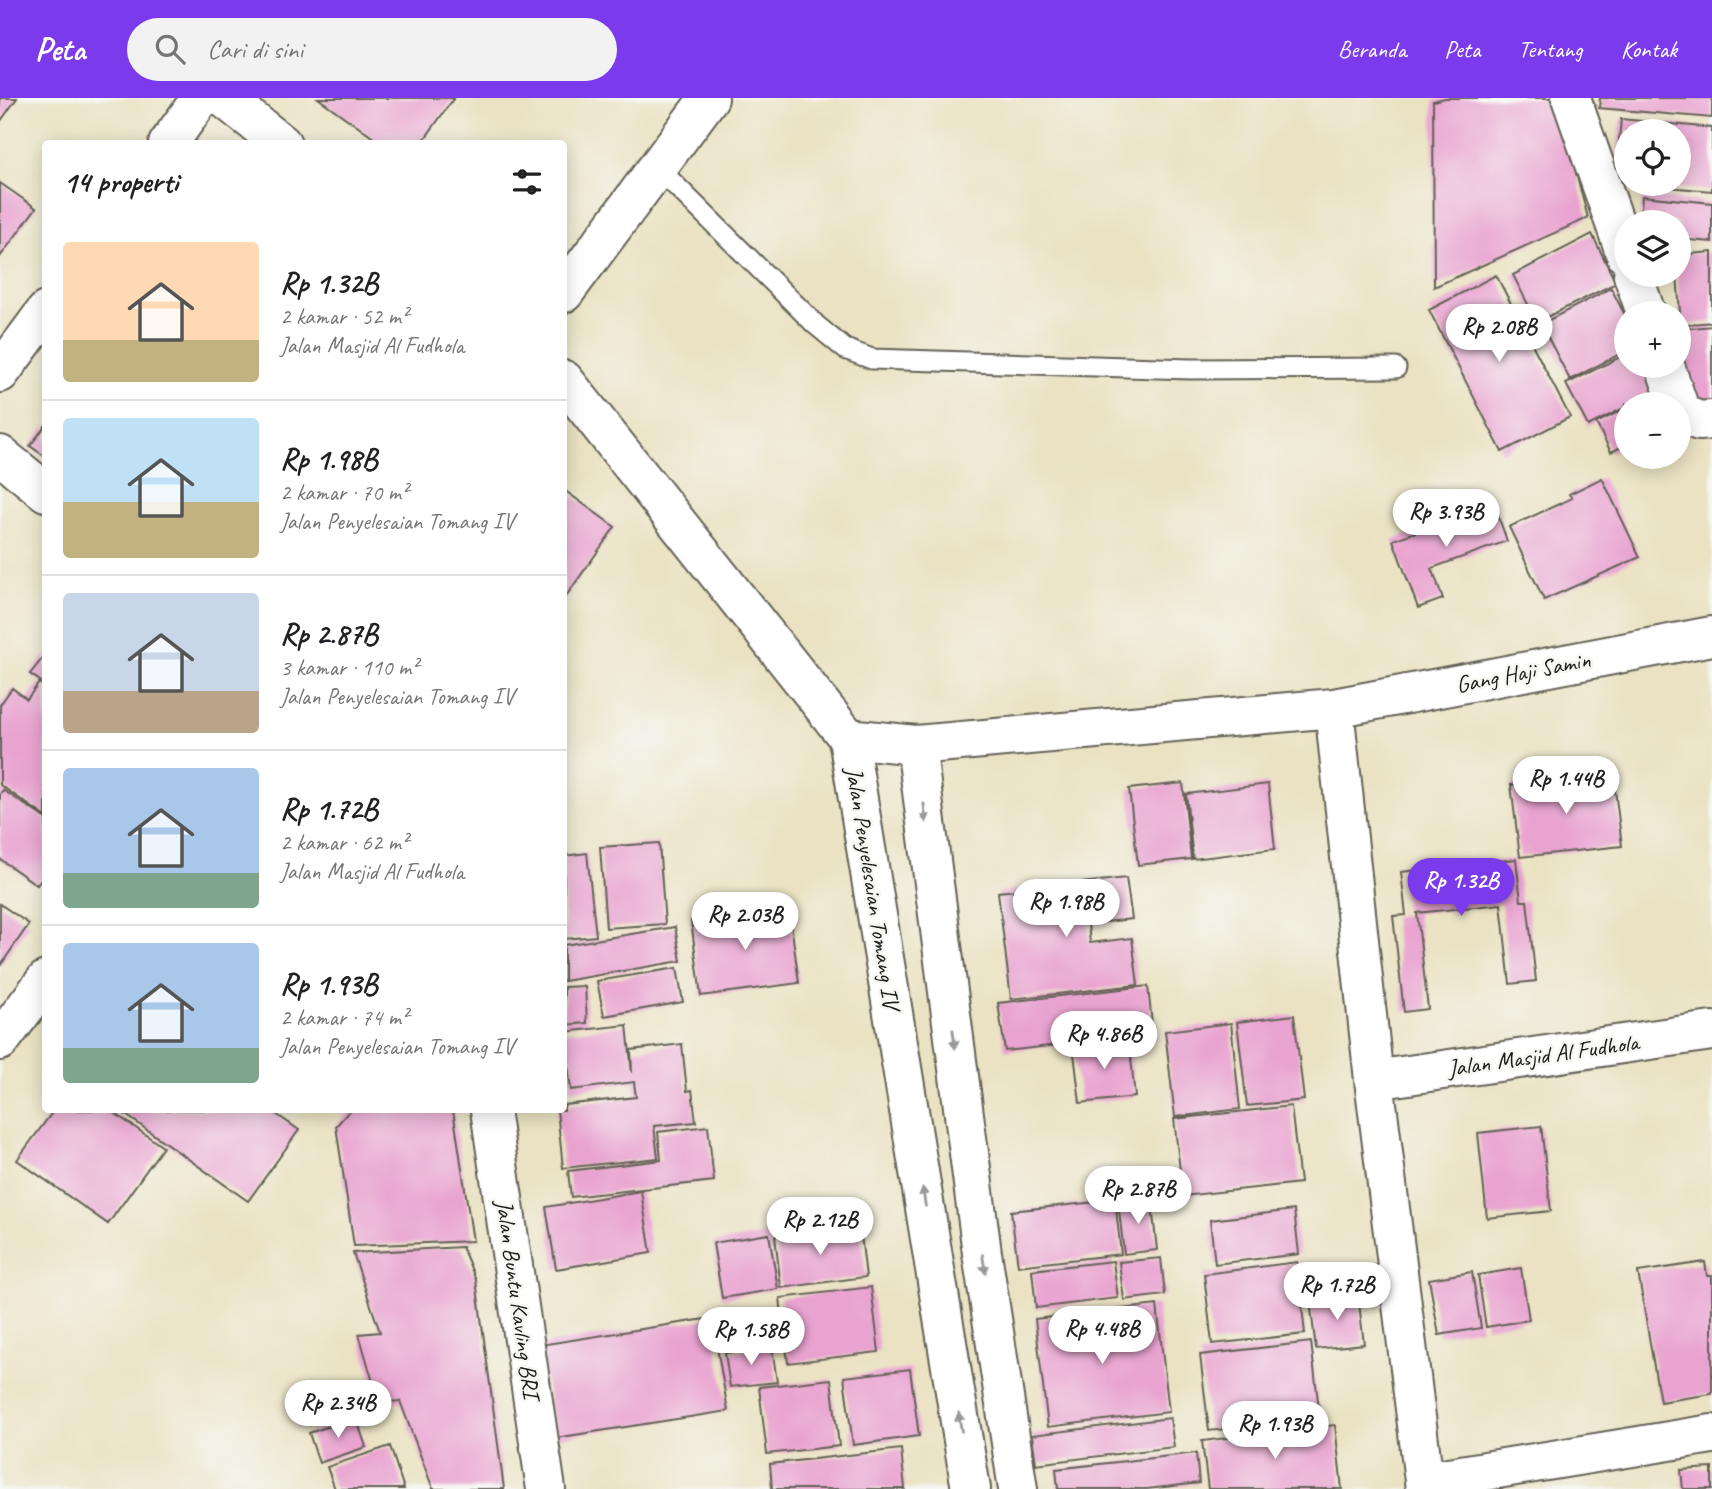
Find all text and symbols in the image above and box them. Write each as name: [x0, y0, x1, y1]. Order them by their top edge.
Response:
search box: [127, 18, 617, 81]
text: Peta: [35, 28, 85, 70]
icon: search: [151, 30, 189, 68]
text: Cari di sini: [207, 33, 303, 66]
text: Beranda: [1338, 34, 1406, 64]
text: Peta: [1444, 34, 1480, 64]
text: Tentang: [1518, 34, 1583, 64]
text: Kontak: [1621, 34, 1677, 64]
map controls: [1614, 119, 1691, 469]
button: locate: [1614, 119, 1691, 196]
text: 14 properti: [63, 163, 178, 201]
icon: filters: [508, 163, 546, 201]
button: layers: [1614, 210, 1691, 287]
text: Rp 1.32B: [280, 264, 378, 302]
icon: home: [119, 270, 203, 354]
button: +: [1614, 301, 1691, 378]
text: 2 kamar · 52 m²: [280, 302, 408, 331]
pin: Rp 2.08B: [1427, 304, 1571, 364]
text: Rp 2.08B: [1462, 312, 1536, 341]
text: Jalan Masjid Al Fudhola: [280, 331, 464, 360]
button: −: [1614, 392, 1691, 469]
text: Rp 1.98B: [280, 440, 377, 478]
icon: home: [119, 446, 203, 530]
text: 2 kamar · 70 m²: [280, 478, 408, 507]
pin: Rp 3.93B: [1374, 490, 1518, 549]
text: Rp 3.93B: [1409, 497, 1483, 526]
text: Jalan Penyelesaian Tomang IV: [280, 507, 514, 536]
text: Rp 2.87B: [280, 615, 378, 653]
icon: home: [119, 621, 203, 705]
street label: Gang Haji Samin: [1453, 644, 1593, 700]
text: 3 kamar · 110 m²: [280, 653, 418, 682]
text: Jalan Penyelesaian Tomang IV: [280, 682, 514, 711]
pin: Rp 1.44B: [1494, 756, 1638, 816]
street label: Jalan Penyelesaian Tomang IV: [839, 764, 908, 1015]
text: Rp 1.44B: [1529, 764, 1603, 793]
text: Rp 1.72B: [280, 790, 378, 828]
icon: home: [119, 796, 203, 880]
one-way arrow: [919, 802, 930, 824]
text: 2 kamar · 62 m²: [280, 828, 408, 857]
text: Jalan Masjid Al Fudhola: [280, 857, 464, 886]
pin: Rp 1.32B: [1389, 858, 1533, 918]
text: Rp 1.32B: [1424, 866, 1498, 895]
pin: Rp 1.98B: [994, 880, 1138, 939]
text: Rp 1.98B: [1029, 887, 1103, 916]
pin: Rp 2.03B: [673, 892, 817, 952]
text: Rp 2.03B: [708, 900, 782, 929]
text: Rp 1.93B: [280, 965, 377, 1003]
icon: home: [119, 971, 203, 1055]
text: 2 kamar · 74 m²: [280, 1003, 408, 1032]
pin: Rp 4.86B: [1032, 1012, 1176, 1071]
text: Rp 4.86B: [1066, 1019, 1142, 1048]
street label: Jalan Masjid Al Fudhola: [1445, 1026, 1642, 1083]
one-way arrow: [949, 1028, 960, 1050]
text: Jalan Penyelesaian Tomang IV: [280, 1032, 514, 1061]
pin: Rp 2.87B: [1066, 1166, 1210, 1226]
text: Rp 2.87B: [1101, 1174, 1175, 1203]
one-way arrow: [918, 1186, 929, 1208]
street label: Jalan Buntu Kavling BRI: [489, 1197, 547, 1405]
pin: Rp 2.12B: [748, 1198, 892, 1257]
text: Rp 2.12B: [783, 1205, 857, 1234]
one-way arrow: [979, 1253, 990, 1275]
pin: Rp 1.72B: [1265, 1262, 1409, 1322]
text: Rp 1.72B: [1300, 1270, 1374, 1299]
pin: Rp 4.48B: [1030, 1306, 1174, 1366]
pin: Rp 1.58B: [679, 1308, 823, 1367]
text: Rp 4.48B: [1065, 1314, 1139, 1343]
text: Rp 1.58B: [714, 1315, 788, 1344]
pin: Rp 2.34B: [266, 1380, 410, 1440]
text: Rp 2.34B: [301, 1388, 375, 1417]
pin: Rp 1.93B: [1203, 1402, 1347, 1461]
text: Rp 1.93B: [1238, 1409, 1312, 1438]
one-way arrow: [954, 1411, 965, 1433]

